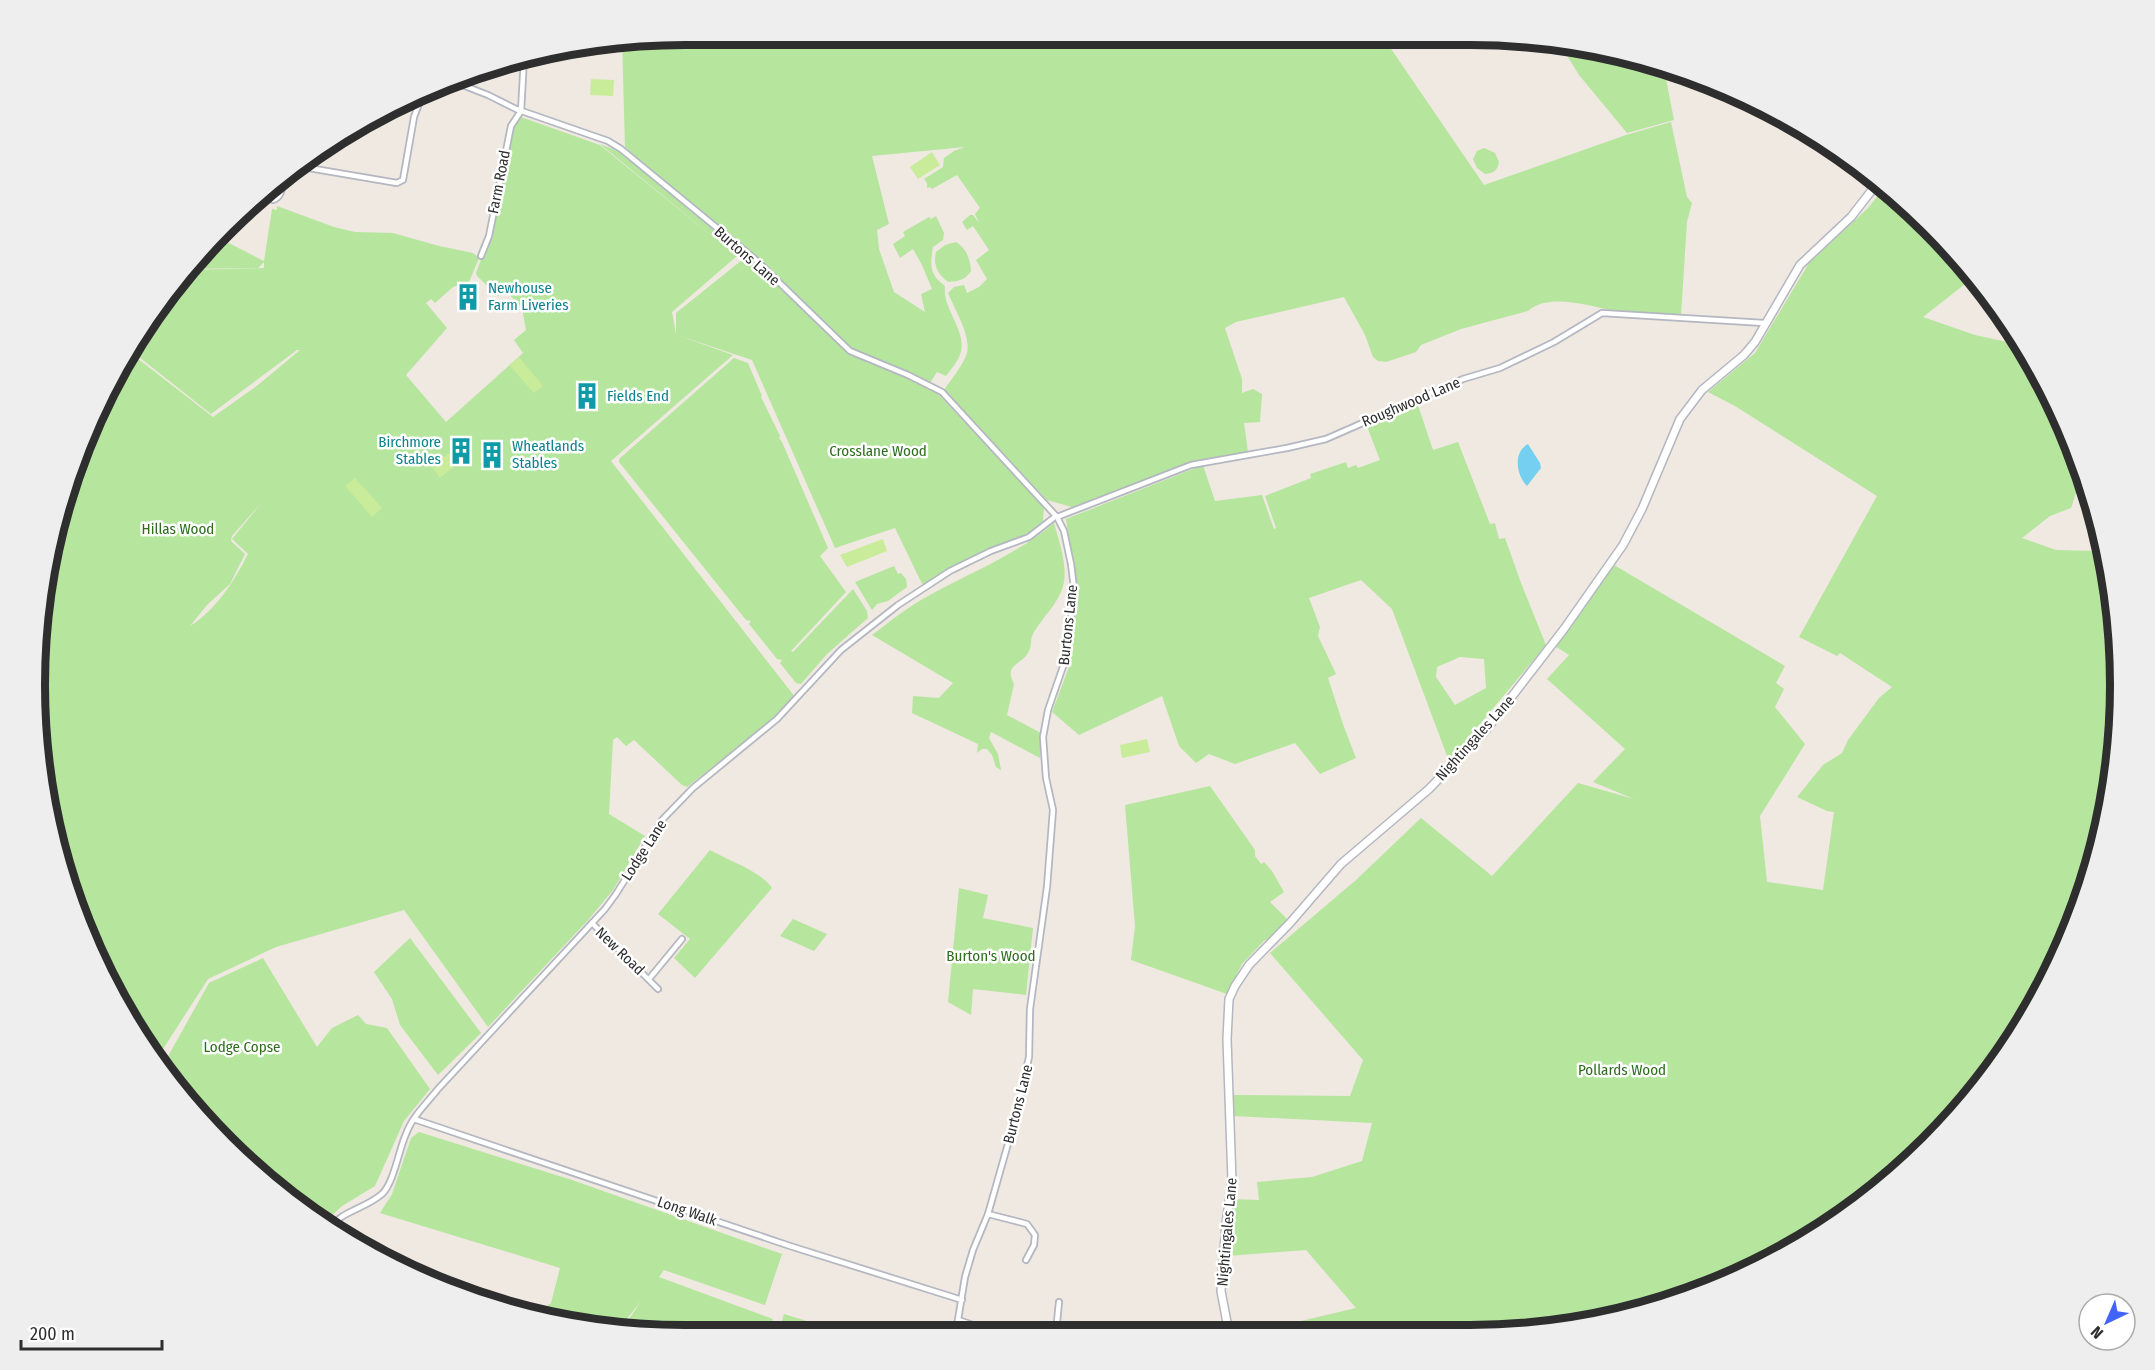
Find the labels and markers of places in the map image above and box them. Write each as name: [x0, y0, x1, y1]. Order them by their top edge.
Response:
place label: Newhouse Farm Liveries: [488, 279, 569, 314]
building icon: Newhouse Farm Liveries: [453, 282, 483, 312]
building icon: Fields End: [572, 381, 602, 411]
place label: Fields End: [607, 387, 669, 405]
place label: Birchmore Stables: [378, 433, 441, 468]
building icon: Birchmore Stables: [446, 436, 476, 466]
place label: Wheatlands Stables: [512, 437, 584, 472]
building icon: Wheatlands Stables: [477, 440, 507, 470]

